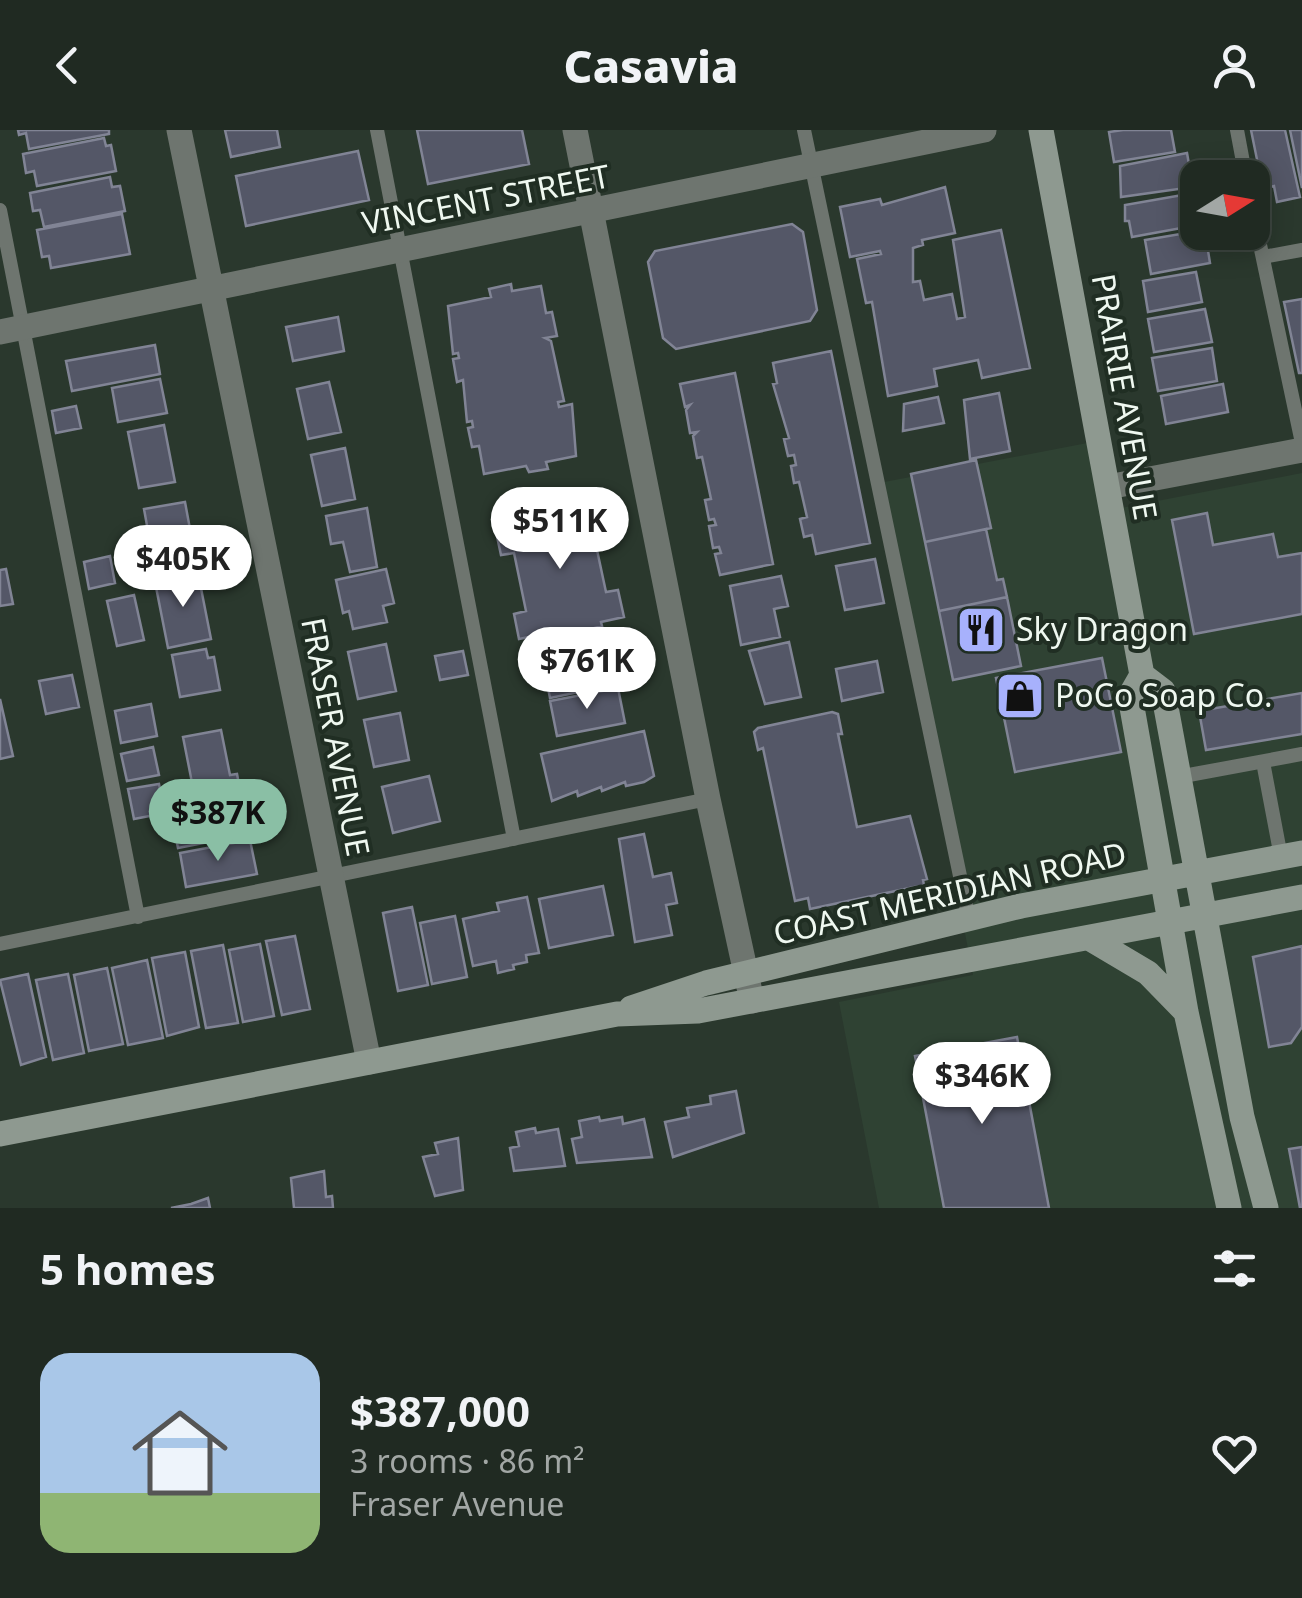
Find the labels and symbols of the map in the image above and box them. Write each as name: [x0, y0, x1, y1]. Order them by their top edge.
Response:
street label: VINCENT STREET: [358, 153, 613, 244]
north arrow: [1180, 160, 1270, 250]
street label: PRAIRIE AVENUE: [1083, 270, 1168, 523]
pin: $511K: [490, 487, 630, 572]
pin: $405K: [113, 525, 253, 610]
restaurant icon: Sky Dragon: [955, 604, 1007, 656]
place label: Sky Dragon: [1016, 607, 1188, 650]
street label: FRASER AVENUE: [292, 614, 381, 860]
pin: $761K: [517, 627, 657, 712]
shop icon: PoCo Soap Co.: [994, 670, 1046, 722]
place label: PoCo Soap Co.: [1055, 673, 1273, 716]
pin: $387K: [148, 779, 288, 864]
street label: COAST MERIDIAN ROAD: [769, 831, 1130, 954]
pin: $346K: [912, 1042, 1052, 1127]

